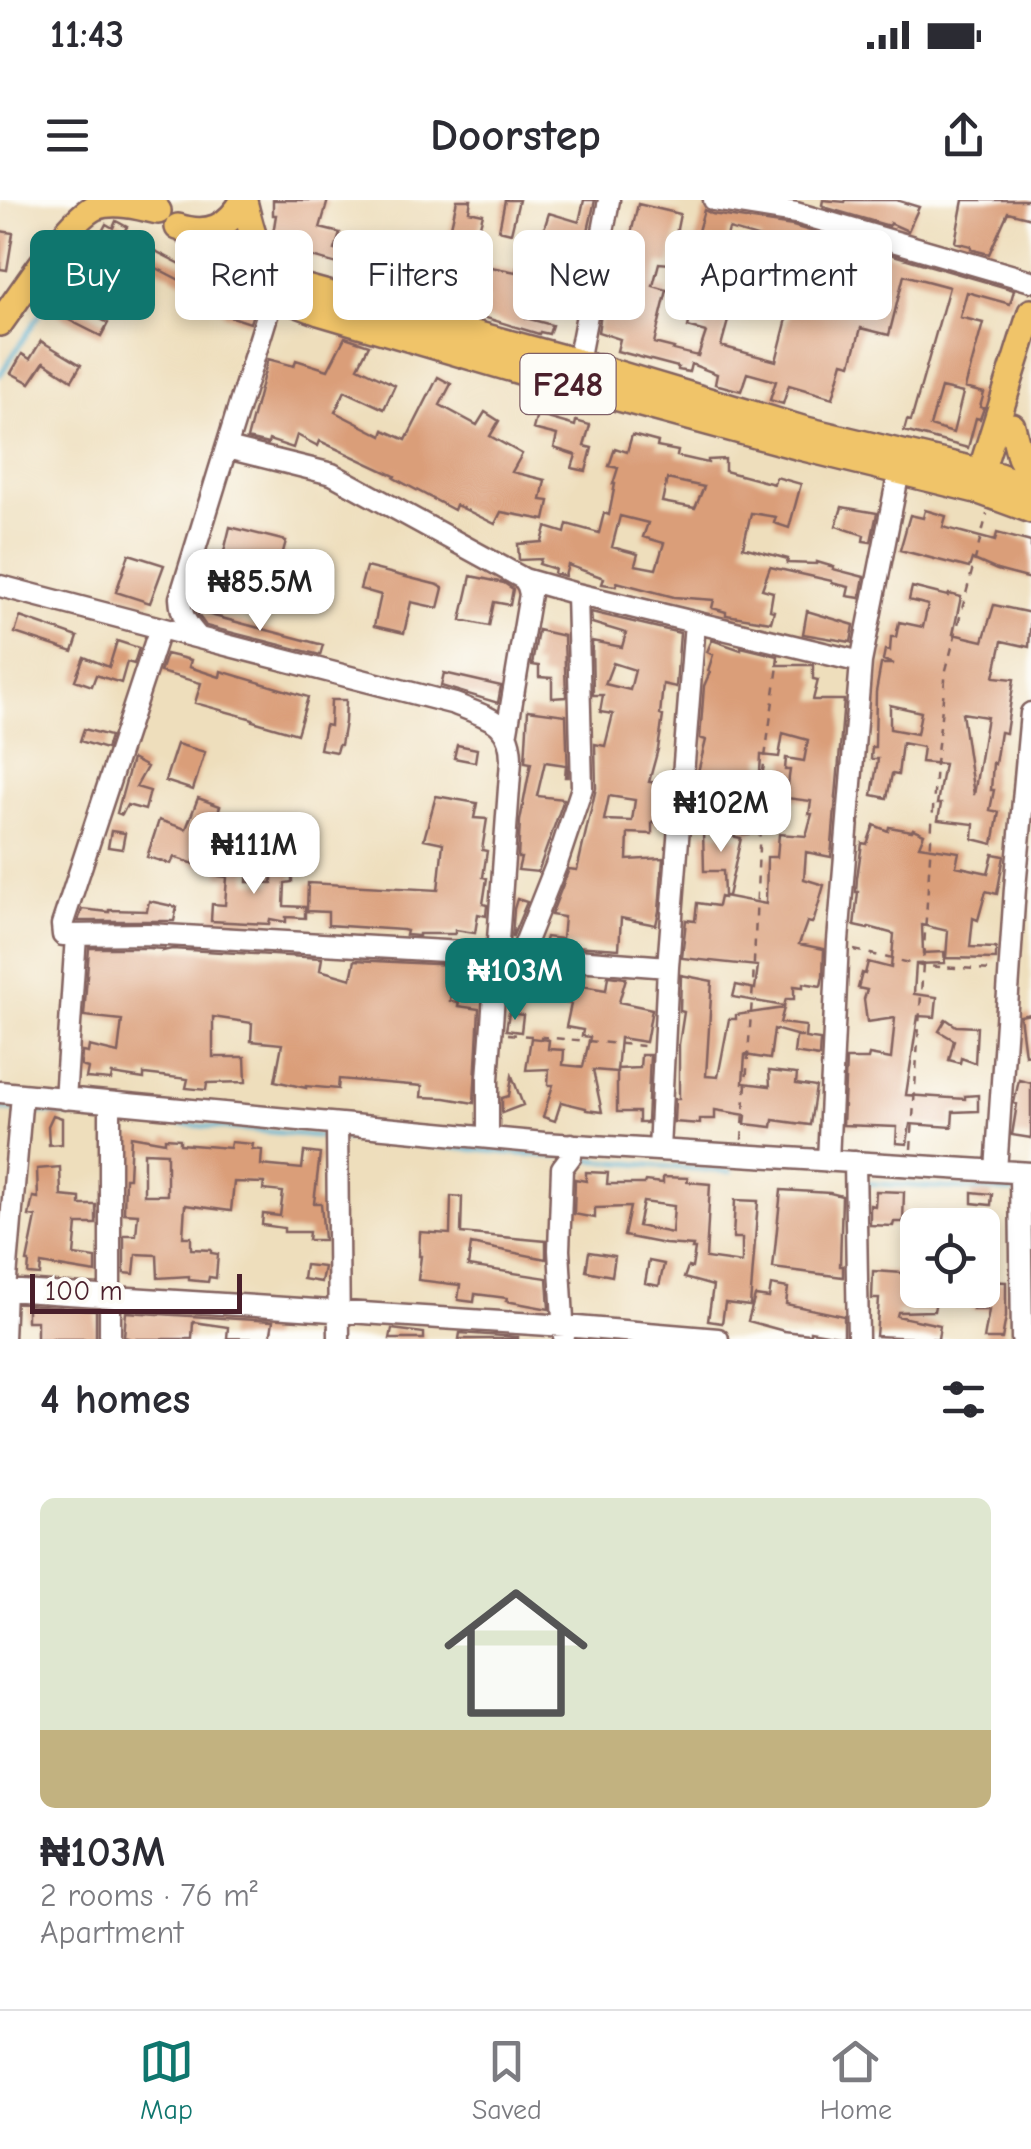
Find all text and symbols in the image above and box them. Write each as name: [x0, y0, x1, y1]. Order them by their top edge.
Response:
text: 11:43: [50, 13, 124, 57]
icon: menu: [40, 108, 95, 163]
icon: share: [936, 108, 991, 163]
text: Doorstep: [430, 109, 601, 161]
chip: Buy: [30, 230, 155, 320]
chip: Rent: [175, 230, 313, 320]
chip: Filters: [333, 230, 493, 320]
chip: New: [513, 230, 645, 320]
chip: Apartment: [665, 230, 892, 320]
road number: F248: [520, 354, 616, 414]
pin: ₦85.5M: [179, 549, 341, 634]
text: ₦85.5M: [207, 563, 313, 600]
pin: ₦102M: [651, 770, 791, 855]
text: ₦102M: [673, 784, 769, 821]
pin: ₦111M: [184, 812, 324, 897]
text: ₦111M: [211, 826, 297, 863]
pin: ₦103M: [445, 938, 585, 1023]
text: ₦103M: [467, 952, 563, 989]
map controls: [900, 1208, 1000, 1308]
button: locate: [900, 1208, 1000, 1308]
scale bar: [30, 1269, 242, 1314]
text: 100 m: [45, 1275, 123, 1307]
icon: filters: [936, 1372, 991, 1427]
text: 4 homes: [40, 1375, 190, 1424]
icon: home: [426, 1563, 606, 1743]
text: ₦103M: [40, 1828, 165, 1877]
text: 2 rooms · 76 m²: [40, 1877, 258, 1914]
text: Apartment: [40, 1914, 183, 1951]
tab: Map: [139, 2034, 194, 2126]
tab: Saved: [472, 2034, 542, 2126]
tab: Home: [820, 2034, 892, 2126]

